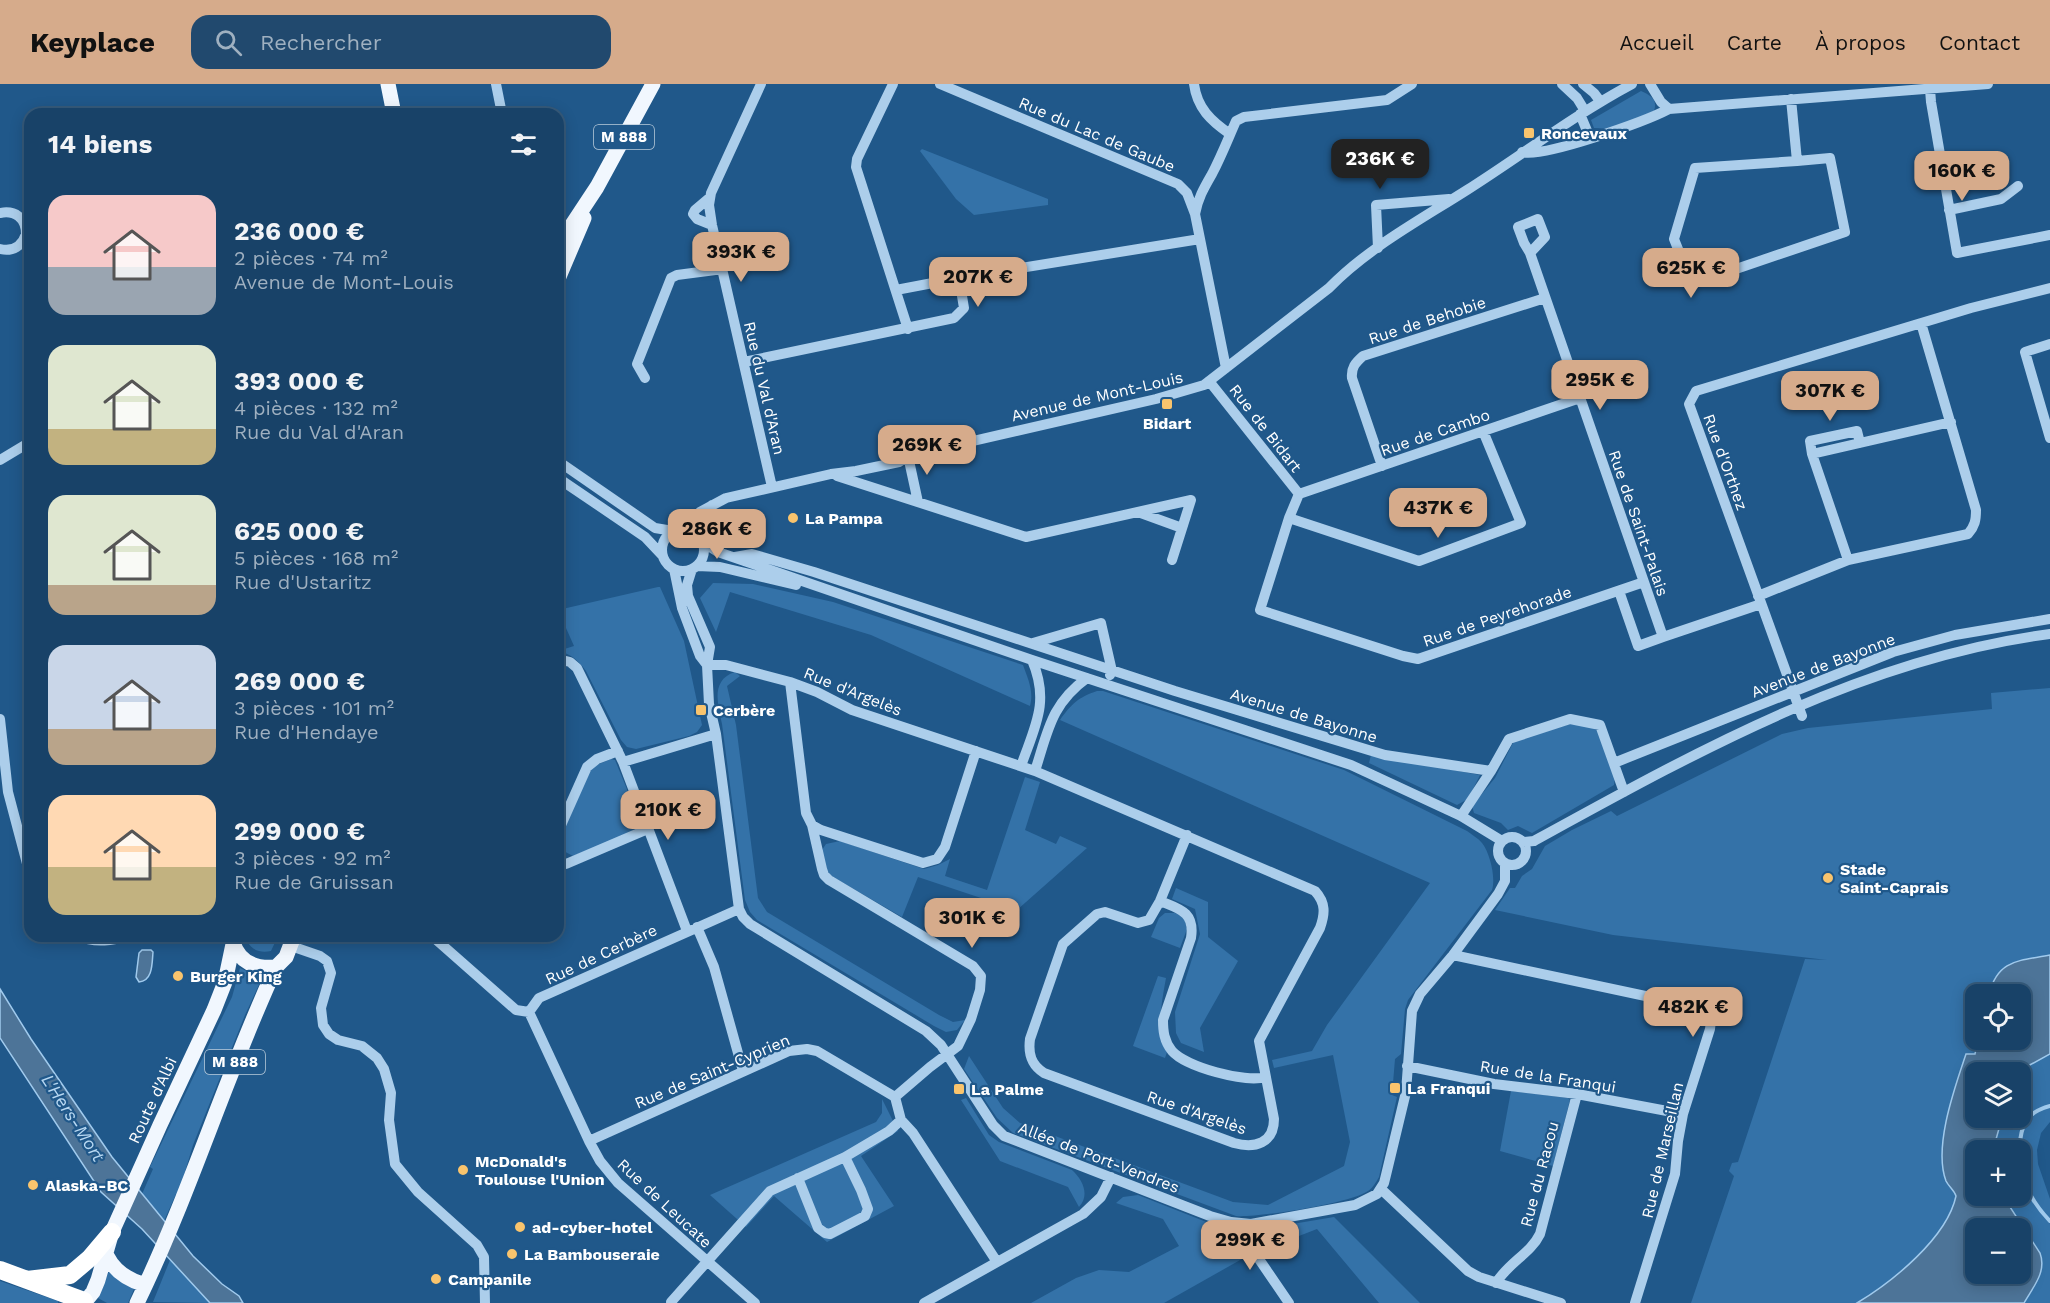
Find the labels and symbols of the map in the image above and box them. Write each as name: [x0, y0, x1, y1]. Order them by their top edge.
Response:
street label: Rue du Lac de Gaube: [1016, 93, 1178, 176]
place label: Roncevaux: [1541, 124, 1627, 143]
road number: M 888: [594, 125, 654, 149]
marker: Roncevaux: [1522, 126, 1536, 140]
pin: 236K €: [1331, 139, 1429, 190]
pin: 160K €: [1913, 151, 2011, 202]
pin: 393K €: [692, 232, 790, 283]
pin: 625K €: [1642, 248, 1740, 299]
pin: 207K €: [929, 257, 1027, 308]
street label: Rue de Behobie: [1366, 293, 1488, 348]
street label: Rue du Val d'Aran: [740, 320, 789, 457]
pin: 295K €: [1551, 360, 1649, 411]
street label: Avenue de Mont-Louis: [1009, 367, 1185, 426]
pin: 307K €: [1781, 371, 1879, 422]
street label: Rue de Bidart: [1225, 381, 1306, 476]
marker: Bidart: [1160, 397, 1174, 411]
street label: Rue de Cambo: [1378, 405, 1492, 460]
street label: Rue d'Orthez: [1699, 411, 1752, 513]
place label: Bidart: [1143, 414, 1191, 433]
pin: 269K €: [878, 425, 976, 476]
street label: Rue de Saint-Palais: [1605, 448, 1672, 599]
pin: 437K €: [1389, 488, 1487, 539]
pin: 286K €: [668, 509, 766, 560]
place label: La Pampa: [805, 509, 883, 528]
marker: La Pampa: [786, 511, 800, 525]
street label: Rue de Peyrehorade: [1420, 582, 1574, 651]
street label: Avenue de Bayonne: [1748, 629, 1898, 702]
street label: Rue d'Argelès: [801, 663, 905, 720]
street label: Avenue de Bayonne: [1228, 684, 1380, 747]
place label: Cerbère: [713, 701, 775, 720]
marker: Cerbère: [694, 703, 708, 717]
pin: 210K €: [619, 790, 717, 841]
place label: Stade Saint-Caprais: [1840, 860, 1949, 897]
marker: Stade Saint-Caprais: [1821, 871, 1835, 885]
pin: 301K €: [923, 898, 1021, 949]
street label: Rue de Cerbère: [542, 920, 660, 989]
place label: Burger King: [190, 967, 282, 986]
marker: Burger King: [171, 969, 185, 983]
pin: 482K €: [1644, 987, 1742, 1038]
street label: Rue de Saint-Cyprien: [632, 1030, 793, 1113]
road number: M 888: [205, 1050, 265, 1074]
street label: Route d'Albi: [124, 1054, 181, 1146]
street label: Rue de la Franqui: [1479, 1056, 1617, 1097]
water label: L'Hers-Mort: [37, 1070, 110, 1166]
place label: La Franqui: [1407, 1079, 1490, 1098]
place label: La Palme: [971, 1080, 1044, 1099]
street label: Rue de Marseillan: [1638, 1080, 1687, 1220]
marker: La Franqui: [1388, 1081, 1402, 1095]
marker: La Palme: [952, 1082, 966, 1096]
street label: Rue d'Argelès: [1144, 1087, 1249, 1138]
street label: Allée de Port-Vendres: [1016, 1118, 1182, 1197]
street label: Rue du Racou: [1516, 1119, 1563, 1229]
place label: McDonald's Toulouse l'Union: [475, 1152, 605, 1189]
street label: Rue de Leucate: [614, 1155, 716, 1252]
marker: McDonald's Toulouse l'Union: [456, 1163, 470, 1177]
place label: Alaska-BC: [45, 1176, 128, 1195]
marker: Alaska-BC: [26, 1178, 40, 1192]
place label: ad-cyber-hotel: [532, 1218, 653, 1237]
marker: ad-cyber-hotel: [513, 1220, 527, 1234]
pin: 299K €: [1201, 1220, 1299, 1271]
place label: La Bambouseraie: [524, 1245, 660, 1264]
marker: La Bambouseraie: [505, 1247, 519, 1261]
place label: Campanile: [448, 1270, 532, 1289]
marker: Campanile: [429, 1272, 443, 1286]

